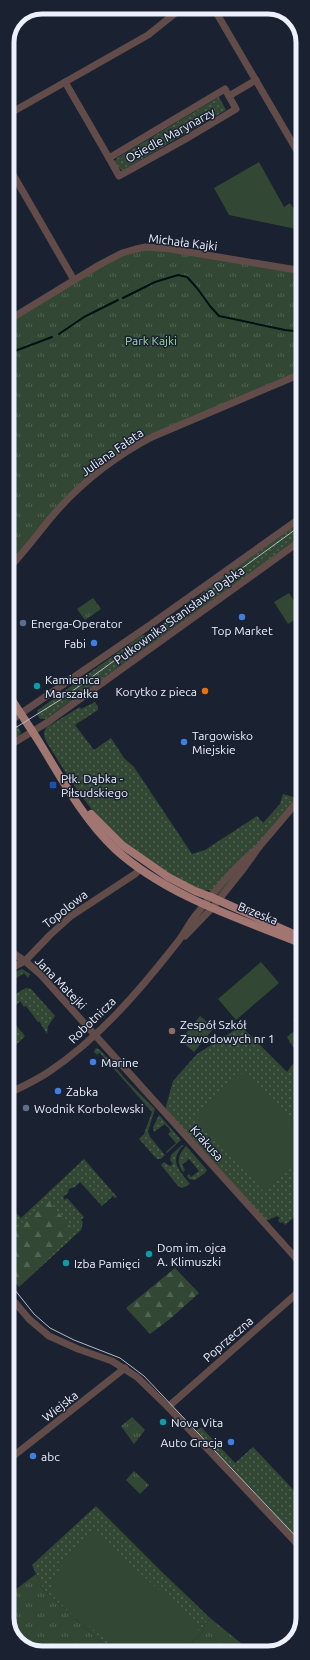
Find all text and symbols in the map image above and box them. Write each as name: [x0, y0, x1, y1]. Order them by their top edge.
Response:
street label: Osiedle Marynarzy: [123, 105, 217, 165]
street label: Michała Kajki: [148, 231, 218, 253]
park label: Park Kajki: [125, 334, 177, 347]
street label: Juliana Fałata: [78, 426, 146, 478]
street label: Pułkownika Stanisława Dąbka: [111, 563, 247, 667]
marker: Top Market: [237, 612, 247, 622]
place label: Energa-Operator: [31, 617, 123, 630]
marker: Energa-Operator: [18, 618, 28, 628]
place label: Top Market: [211, 624, 273, 637]
place label: Fabi: [64, 637, 86, 650]
marker: Fabi: [89, 638, 99, 648]
place label: Kamienica Marszałka: [45, 673, 100, 700]
marker: Kamienica Marszałka: [32, 681, 42, 691]
place label: Korytko z pieca: [115, 685, 197, 698]
marker: Korytko z pieca: [200, 686, 210, 696]
place label: Targowisko Miejskie: [192, 729, 253, 756]
marker: Targowisko Miejskie: [179, 737, 189, 747]
place label: Płk. Dąbka - Piłsudskiego: [61, 772, 128, 799]
marker: Płk. Dąbka - Piłsudskiego: [48, 780, 58, 790]
street label: Topolowa: [40, 888, 90, 930]
street label: Brzeska: [236, 899, 280, 927]
street label: Jana Matejki: [33, 954, 89, 1012]
street label: Robotnicza: [66, 994, 118, 1046]
place label: Zespół Szkół Zawodowych nr 1: [180, 1018, 275, 1045]
marker: Zespół Szkół Zawodowych nr 1: [167, 1026, 177, 1036]
place label: Marine: [101, 1056, 139, 1069]
marker: Marine: [88, 1057, 98, 1067]
place label: Żabka: [66, 1085, 98, 1098]
marker: Żabka: [53, 1086, 63, 1096]
place label: Wodnik Korbolewski: [34, 1102, 144, 1115]
marker: Wodnik Korbolewski: [21, 1103, 31, 1113]
street label: Krakusa: [188, 1123, 226, 1163]
place label: Dom im. ojca A. Klimuszki: [157, 1241, 226, 1268]
marker: Dom im. ojca A. Klimuszki: [144, 1249, 154, 1259]
place label: Izba Pamięci: [74, 1257, 140, 1270]
marker: Izba Pamięci: [61, 1258, 71, 1268]
street label: Poprzeczna: [200, 1314, 256, 1364]
street label: Wiejska: [40, 1388, 80, 1424]
place label: Nova Vita: [171, 1416, 223, 1429]
marker: Nova Vita: [158, 1417, 168, 1427]
place label: Auto Gracja: [161, 1436, 223, 1449]
marker: Auto Gracja: [226, 1437, 236, 1447]
place label: abc: [41, 1450, 60, 1463]
marker: abc: [28, 1451, 38, 1461]

